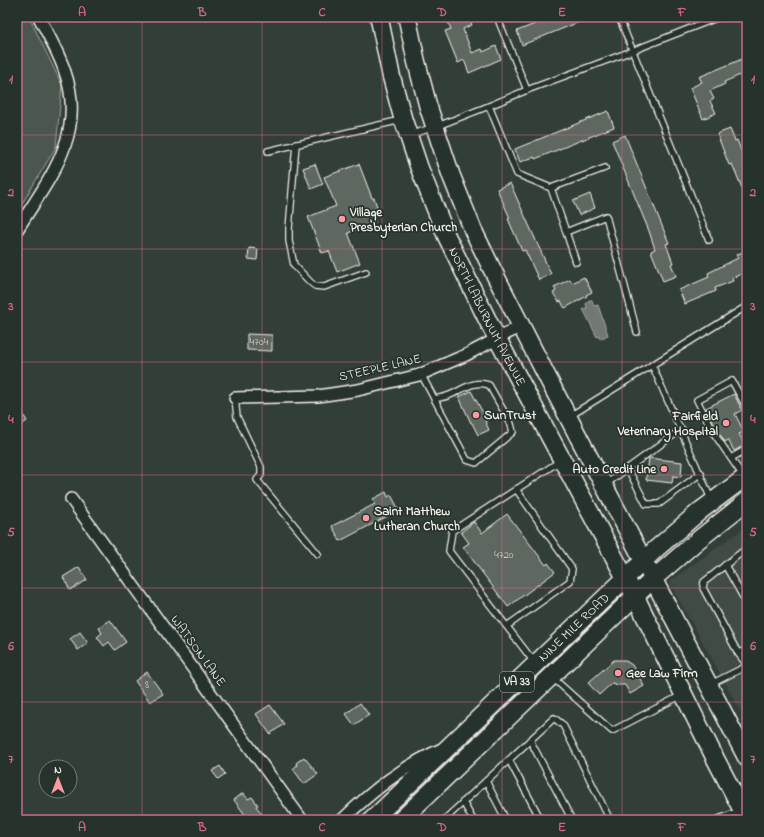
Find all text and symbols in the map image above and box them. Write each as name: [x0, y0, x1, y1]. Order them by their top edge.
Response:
text: A: [78, 3, 86, 22]
text: B: [197, 3, 207, 22]
text: C: [318, 3, 326, 22]
text: D: [436, 3, 447, 22]
text: E: [558, 3, 566, 22]
text: F: [677, 3, 687, 22]
text: 1: [9, 70, 14, 89]
text: 1: [751, 70, 756, 89]
text: 2: [7, 183, 15, 202]
text: 2: [749, 183, 757, 202]
place label: Village Presbyterian Church: [349, 203, 457, 239]
marker: Village Presbyterian Church: [337, 214, 347, 224]
street label: NORTH LABURNUM AVENUE: [444, 244, 531, 390]
text: 3: [7, 297, 14, 316]
text: 3: [749, 297, 756, 316]
house number: 4704: [250, 334, 269, 350]
street label: STEEPLE LANE: [337, 349, 423, 387]
place label: SunTrust: [484, 406, 537, 425]
place label: Fairfield Veterinary Hospital: [617, 407, 719, 443]
text: 4: [7, 410, 14, 429]
marker: SunTrust: [471, 410, 481, 420]
text: 4: [749, 410, 756, 429]
marker: Fairfield Veterinary Hospital: [721, 418, 731, 428]
place label: Auto Credit Line: [573, 460, 657, 479]
marker: Auto Credit Line: [659, 464, 669, 474]
place label: Saint Matthew Lutheran Church: [374, 502, 460, 536]
marker: Saint Matthew Lutheran Church: [361, 513, 371, 523]
text: 5: [7, 523, 15, 542]
text: 5: [749, 523, 757, 542]
house number: 4720: [494, 547, 514, 563]
street label: NINE MILE ROAD: [534, 589, 614, 666]
street label: WATSON LANE: [166, 611, 230, 691]
text: 6: [7, 637, 14, 656]
text: 6: [749, 637, 756, 656]
place label: Gee Law Firm: [626, 664, 698, 683]
marker: Gee Law Firm: [613, 668, 623, 678]
road number: VA 33: [500, 672, 534, 692]
house number: 8: [145, 677, 149, 693]
text: 7: [8, 750, 14, 769]
text: 7: [750, 750, 756, 769]
north arrow: [38, 759, 78, 799]
text: N: [54, 762, 62, 778]
text: A: [78, 818, 86, 837]
text: B: [197, 818, 207, 837]
text: C: [318, 818, 326, 837]
text: D: [436, 818, 447, 837]
text: E: [558, 818, 566, 837]
text: F: [677, 818, 687, 837]

